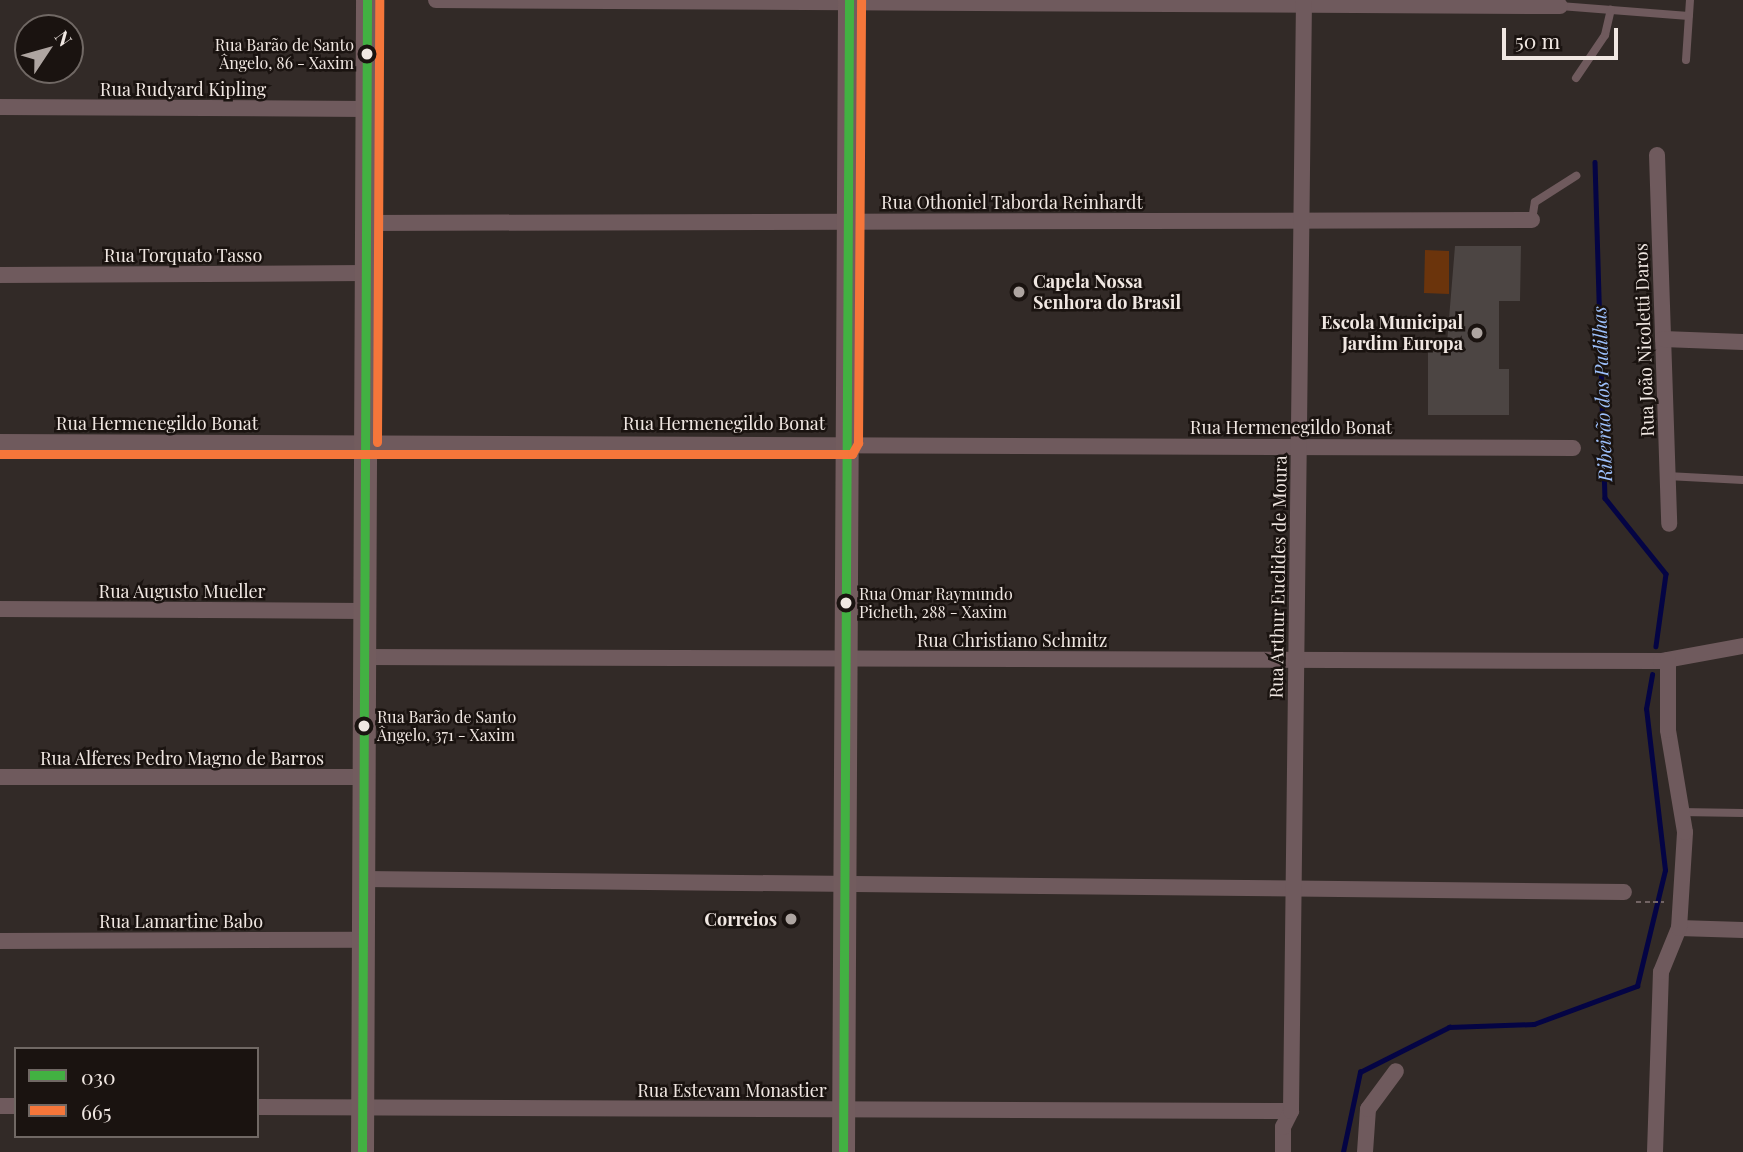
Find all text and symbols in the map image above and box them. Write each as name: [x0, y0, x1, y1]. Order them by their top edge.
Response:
north arrow: [14, 14, 84, 84]
scale bar: [1505, 14, 1620, 58]
text: N: [50, 25, 79, 51]
text: 50 m: [1515, 26, 1560, 54]
place label: Rua Barão de Santo Ângelo, 86 - Xaxim: [215, 35, 354, 73]
marker: Rua Barão de Santo Ângelo, 86 - Xaxim: [360, 47, 374, 61]
street label: Rua Rudyard Kipling: [100, 78, 266, 100]
street label: Rua Othoniel Taborda Reinhardt: [881, 191, 1143, 213]
street label: Rua João Nicoletti Daros: [1630, 243, 1658, 437]
street label: Rua Torquato Tasso: [103, 244, 263, 266]
place label: Capela Nossa Senhora do Brasil: [1033, 271, 1181, 314]
marker: Capela Nossa Senhora do Brasil: [1011, 284, 1027, 300]
water label: Ribeirão dos Padilhas: [1588, 306, 1616, 482]
place label: Escola Municipal Jardim Europa: [1321, 312, 1463, 354]
marker: Escola Municipal Jardim Europa: [1469, 325, 1485, 341]
street label: Rua Hermenegildo Bonat: [56, 412, 258, 434]
street label: Rua Hermenegildo Bonat: [623, 412, 825, 434]
street label: Rua Hermenegildo Bonat: [1190, 416, 1392, 438]
street label: Rua Arthur Euclides de Moura: [1265, 455, 1291, 699]
street label: Rua Augusto Mueller: [98, 580, 266, 602]
place label: Rua Omar Raymundo Picheth, 288 - Xaxim: [859, 584, 1013, 622]
marker: Rua Omar Raymundo Picheth, 288 - Xaxim: [839, 596, 853, 610]
street label: Rua Christiano Schmitz: [917, 629, 1107, 651]
place label: Rua Barão de Santo Ângelo, 371 - Xaxim: [377, 707, 516, 745]
marker: Rua Barão de Santo Ângelo, 371 - Xaxim: [357, 719, 371, 733]
street label: Rua Alferes Pedro Magno de Barros: [40, 747, 324, 769]
place label: Correios: [704, 908, 777, 930]
street label: Rua Lamartine Babo: [99, 910, 263, 932]
marker: Correios: [783, 911, 799, 927]
legend: [14, 1047, 259, 1138]
text: 030: [81, 1062, 116, 1090]
street label: Rua Estevam Monastier: [637, 1079, 827, 1101]
text: 665: [81, 1097, 111, 1125]

